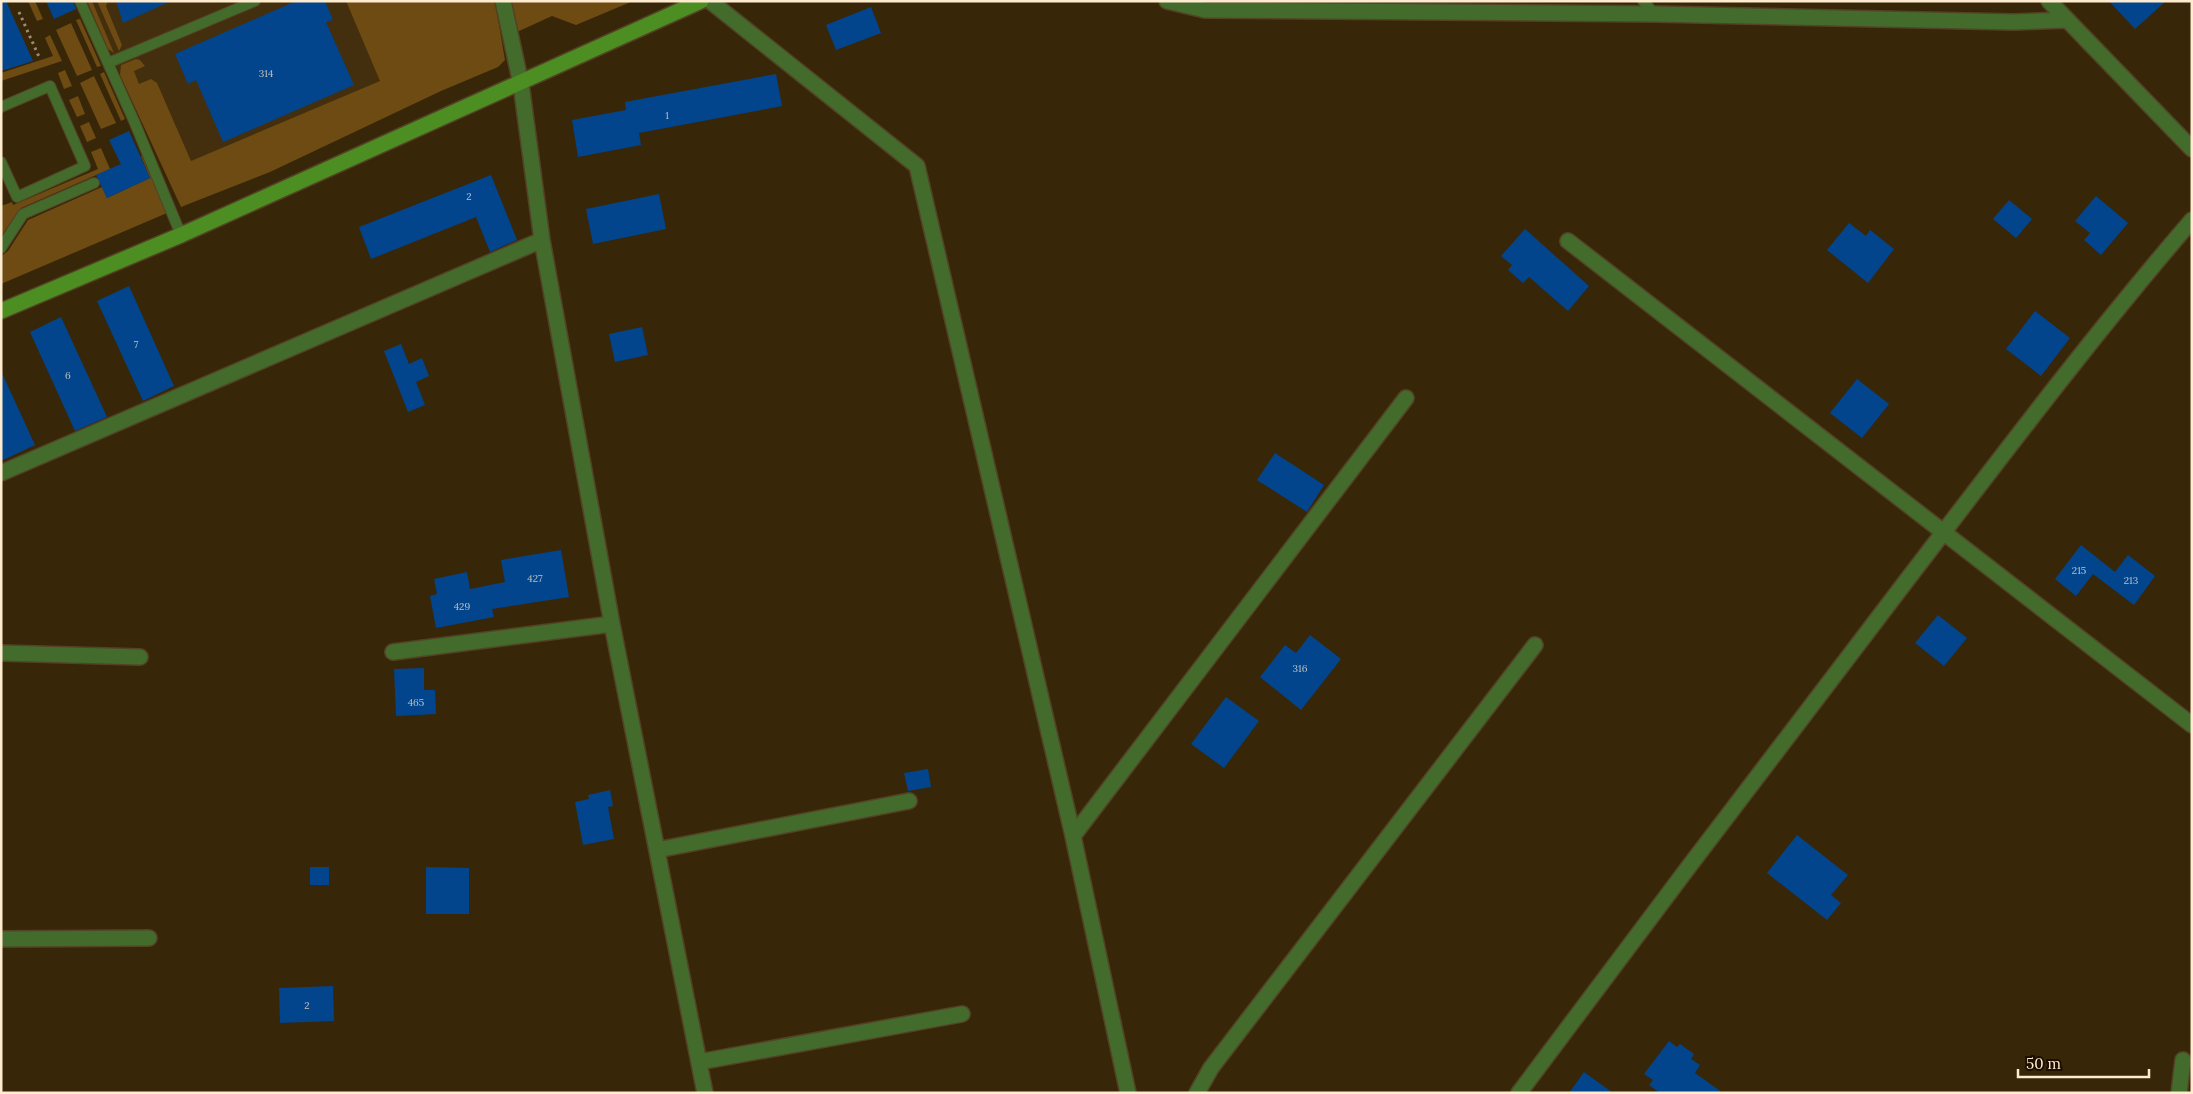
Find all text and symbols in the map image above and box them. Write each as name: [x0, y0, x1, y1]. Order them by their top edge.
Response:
house number: 314: [259, 67, 274, 80]
house number: 1: [665, 109, 669, 122]
house number: 2: [466, 190, 472, 203]
house number: 7: [134, 338, 139, 351]
house number: 6: [65, 369, 71, 382]
house number: 215: [2072, 564, 2086, 577]
house number: 427: [527, 572, 543, 585]
house number: 213: [2124, 574, 2139, 587]
house number: 429: [454, 600, 471, 613]
house number: 316: [1293, 662, 1308, 675]
house number: 465: [408, 696, 424, 709]
house number: 2: [304, 999, 310, 1012]
scale bar: [2018, 1046, 2149, 1078]
text: 50 m: [2026, 1054, 2061, 1073]

